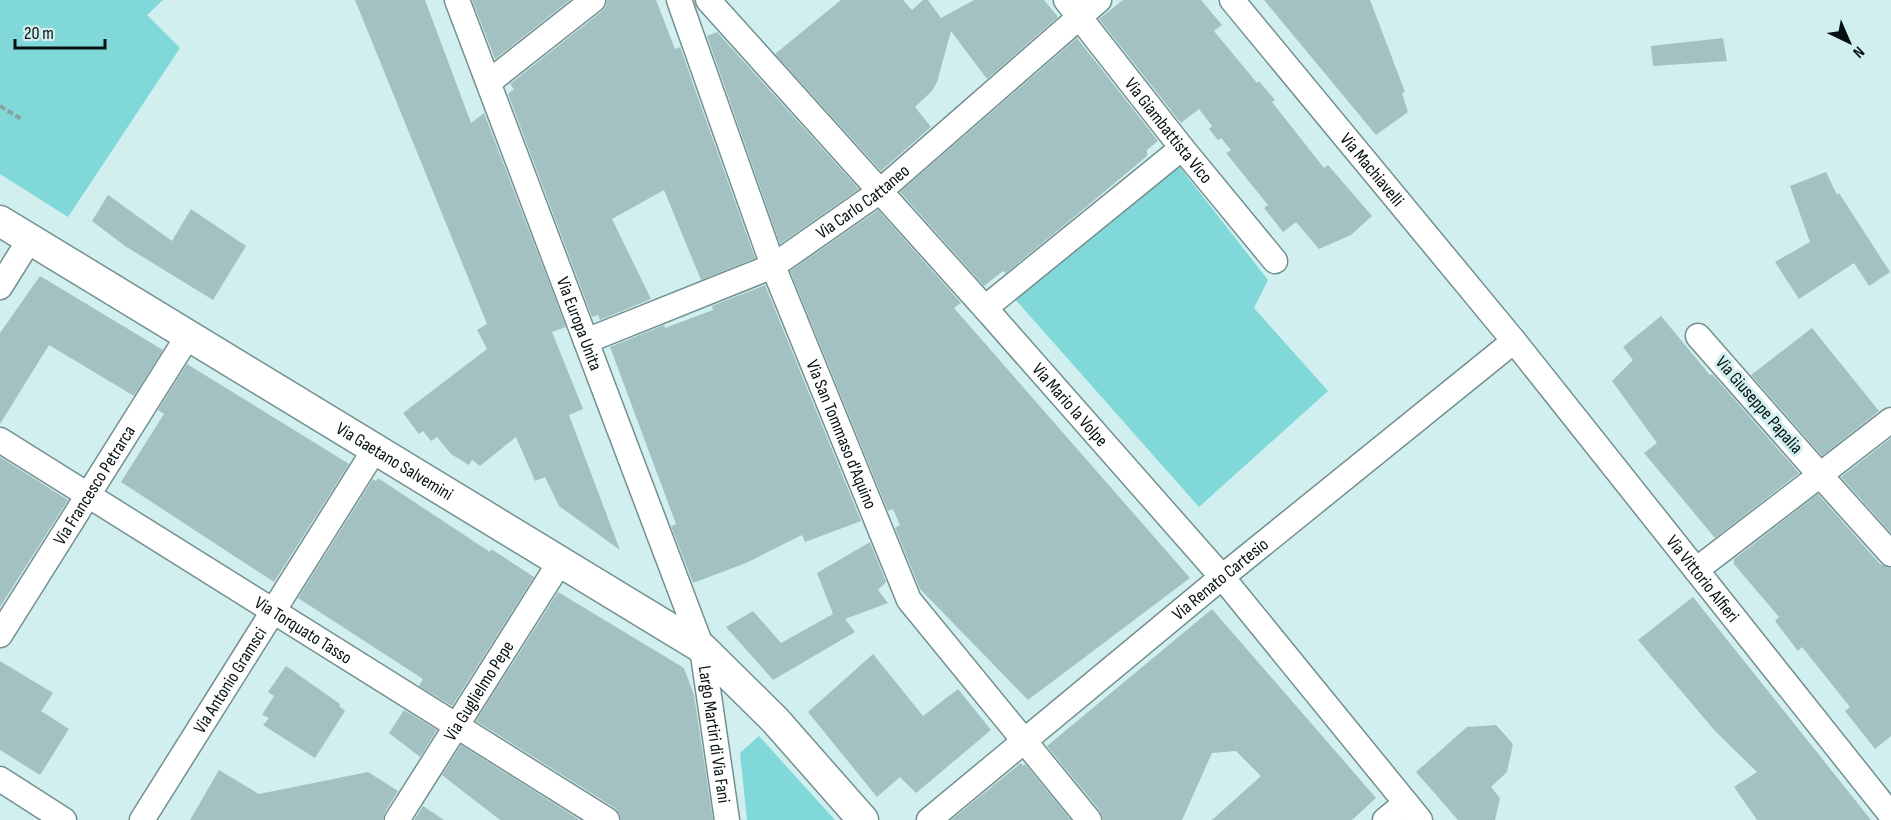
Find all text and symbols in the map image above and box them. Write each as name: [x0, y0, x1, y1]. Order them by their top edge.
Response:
scale bar: [15, 12, 105, 50]
north arrow: [1819, 12, 1879, 72]
text: 20 m: [24, 23, 54, 44]
text: N: [1849, 42, 1868, 62]
street label: Via Giambattista Vico: [1120, 74, 1217, 187]
street label: Via Machiavelli: [1336, 129, 1409, 210]
street label: Via Carlo Cattaneo: [812, 160, 914, 243]
street label: Via Europa Unita: [552, 274, 607, 373]
street label: Via Giuseppe Papalia: [1711, 352, 1807, 458]
street label: Via San Tommaso d'Aquino: [802, 357, 881, 512]
street label: Via Mario la Volpe: [1028, 359, 1112, 451]
street label: Via Gaetano Salvemini: [333, 418, 457, 505]
street label: Via Francesco Petrarca: [49, 422, 140, 549]
street label: Via Vittorio Alfieri: [1662, 531, 1744, 626]
street label: Via Renato Cartesio: [1168, 534, 1272, 624]
street label: Via Torquato Tasso: [251, 592, 356, 668]
street label: Via Antonio Gramsci: [189, 623, 271, 737]
street label: Via Guglielmo Pepe: [439, 637, 518, 745]
street label: Largo Martiri di Via Fani: [694, 664, 735, 804]

